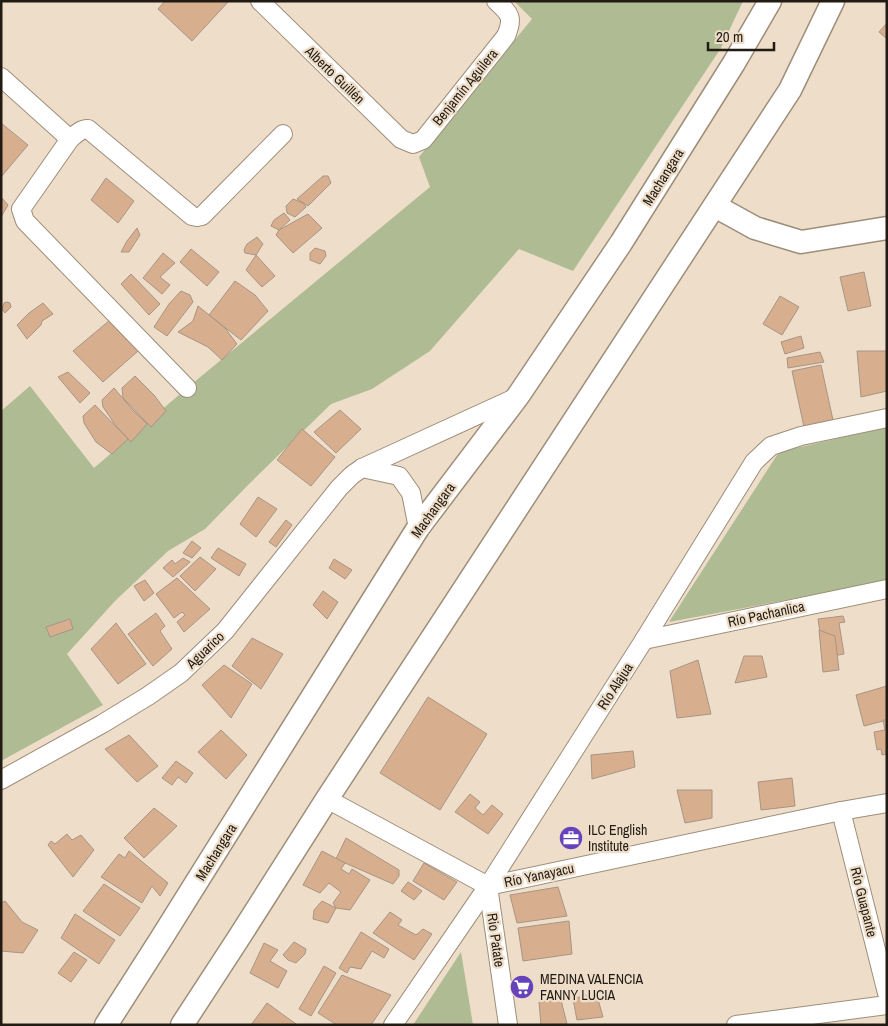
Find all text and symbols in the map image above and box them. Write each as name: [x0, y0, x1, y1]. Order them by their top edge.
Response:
scale bar: [708, 20, 774, 52]
text: 20 m: [716, 26, 743, 47]
street label: Alberto Guillén: [301, 41, 369, 108]
street label: Benjamín Aguilera: [428, 44, 502, 129]
street label: Machangara: [638, 145, 688, 209]
street label: Machangara: [407, 478, 459, 541]
street label: Río Pachanlica: [726, 597, 807, 631]
street label: Aguarico: [182, 628, 228, 673]
street label: Río Alajua: [593, 659, 637, 713]
street label: Machangara: [191, 820, 241, 884]
place label: ILC English Institute: [588, 821, 647, 855]
office icon: ILC English Institute: [558, 825, 584, 851]
street label: Río Yanayacu: [502, 859, 576, 891]
street label: Río Guapante: [847, 865, 881, 939]
street label: Rio Patate: [483, 912, 509, 968]
place label: MEDINA VALENCIA FANNY LUCIA: [540, 970, 643, 1004]
supermarket icon: MEDINA VALENCIA FANNY LUCIA: [509, 974, 535, 1000]

